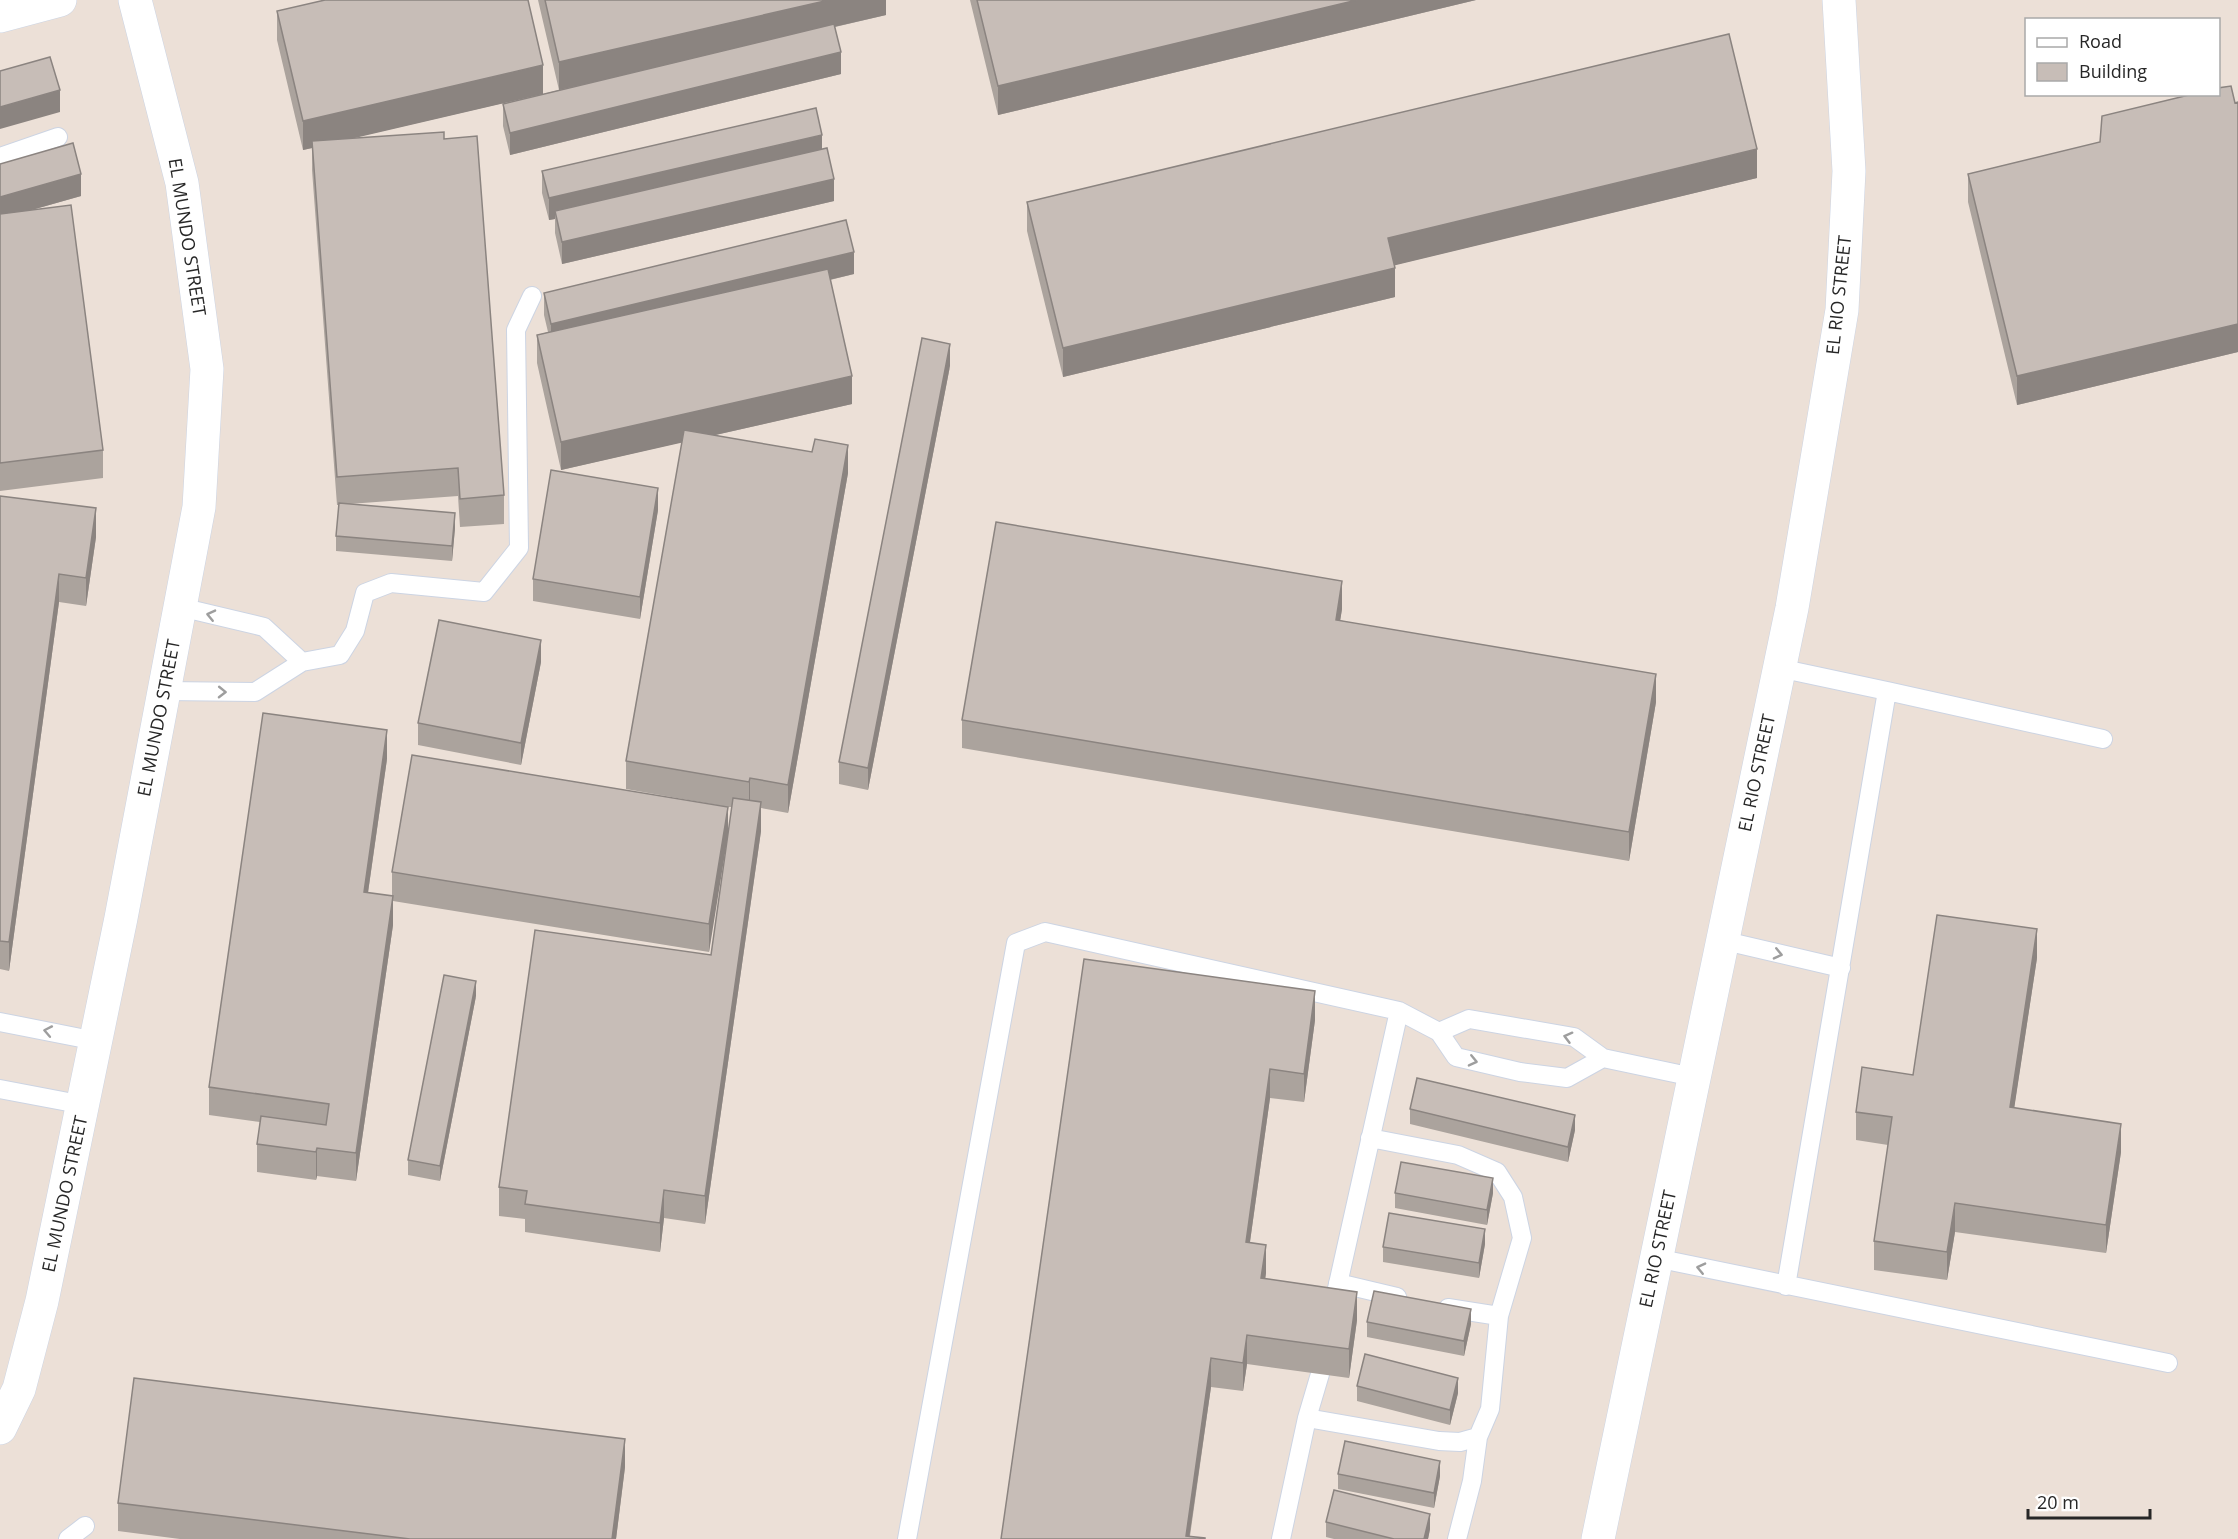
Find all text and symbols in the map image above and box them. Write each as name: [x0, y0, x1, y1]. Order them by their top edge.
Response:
legend: [2025, 18, 2220, 96]
text: Road: [2079, 29, 2122, 53]
text: Building: [2079, 59, 2147, 83]
street label: EL MUNDO STREET: [164, 156, 212, 318]
street label: EL RIO STREET: [1820, 234, 1856, 356]
one-way arrow: [206, 609, 216, 622]
street label: EL MUNDO STREET: [131, 637, 185, 798]
one-way arrow: [218, 686, 227, 698]
street label: EL RIO STREET: [1732, 712, 1780, 834]
one-way arrow: [1773, 946, 1783, 959]
one-way arrow: [43, 1025, 53, 1038]
one-way arrow: [1563, 1031, 1573, 1044]
one-way arrow: [1468, 1054, 1478, 1067]
street label: EL MUNDO STREET: [36, 1113, 92, 1274]
street label: EL RIO STREET: [1633, 1188, 1681, 1310]
one-way arrow: [1696, 1262, 1706, 1275]
scale bar: [2028, 1482, 2150, 1520]
text: 20 m: [2037, 1490, 2079, 1514]

